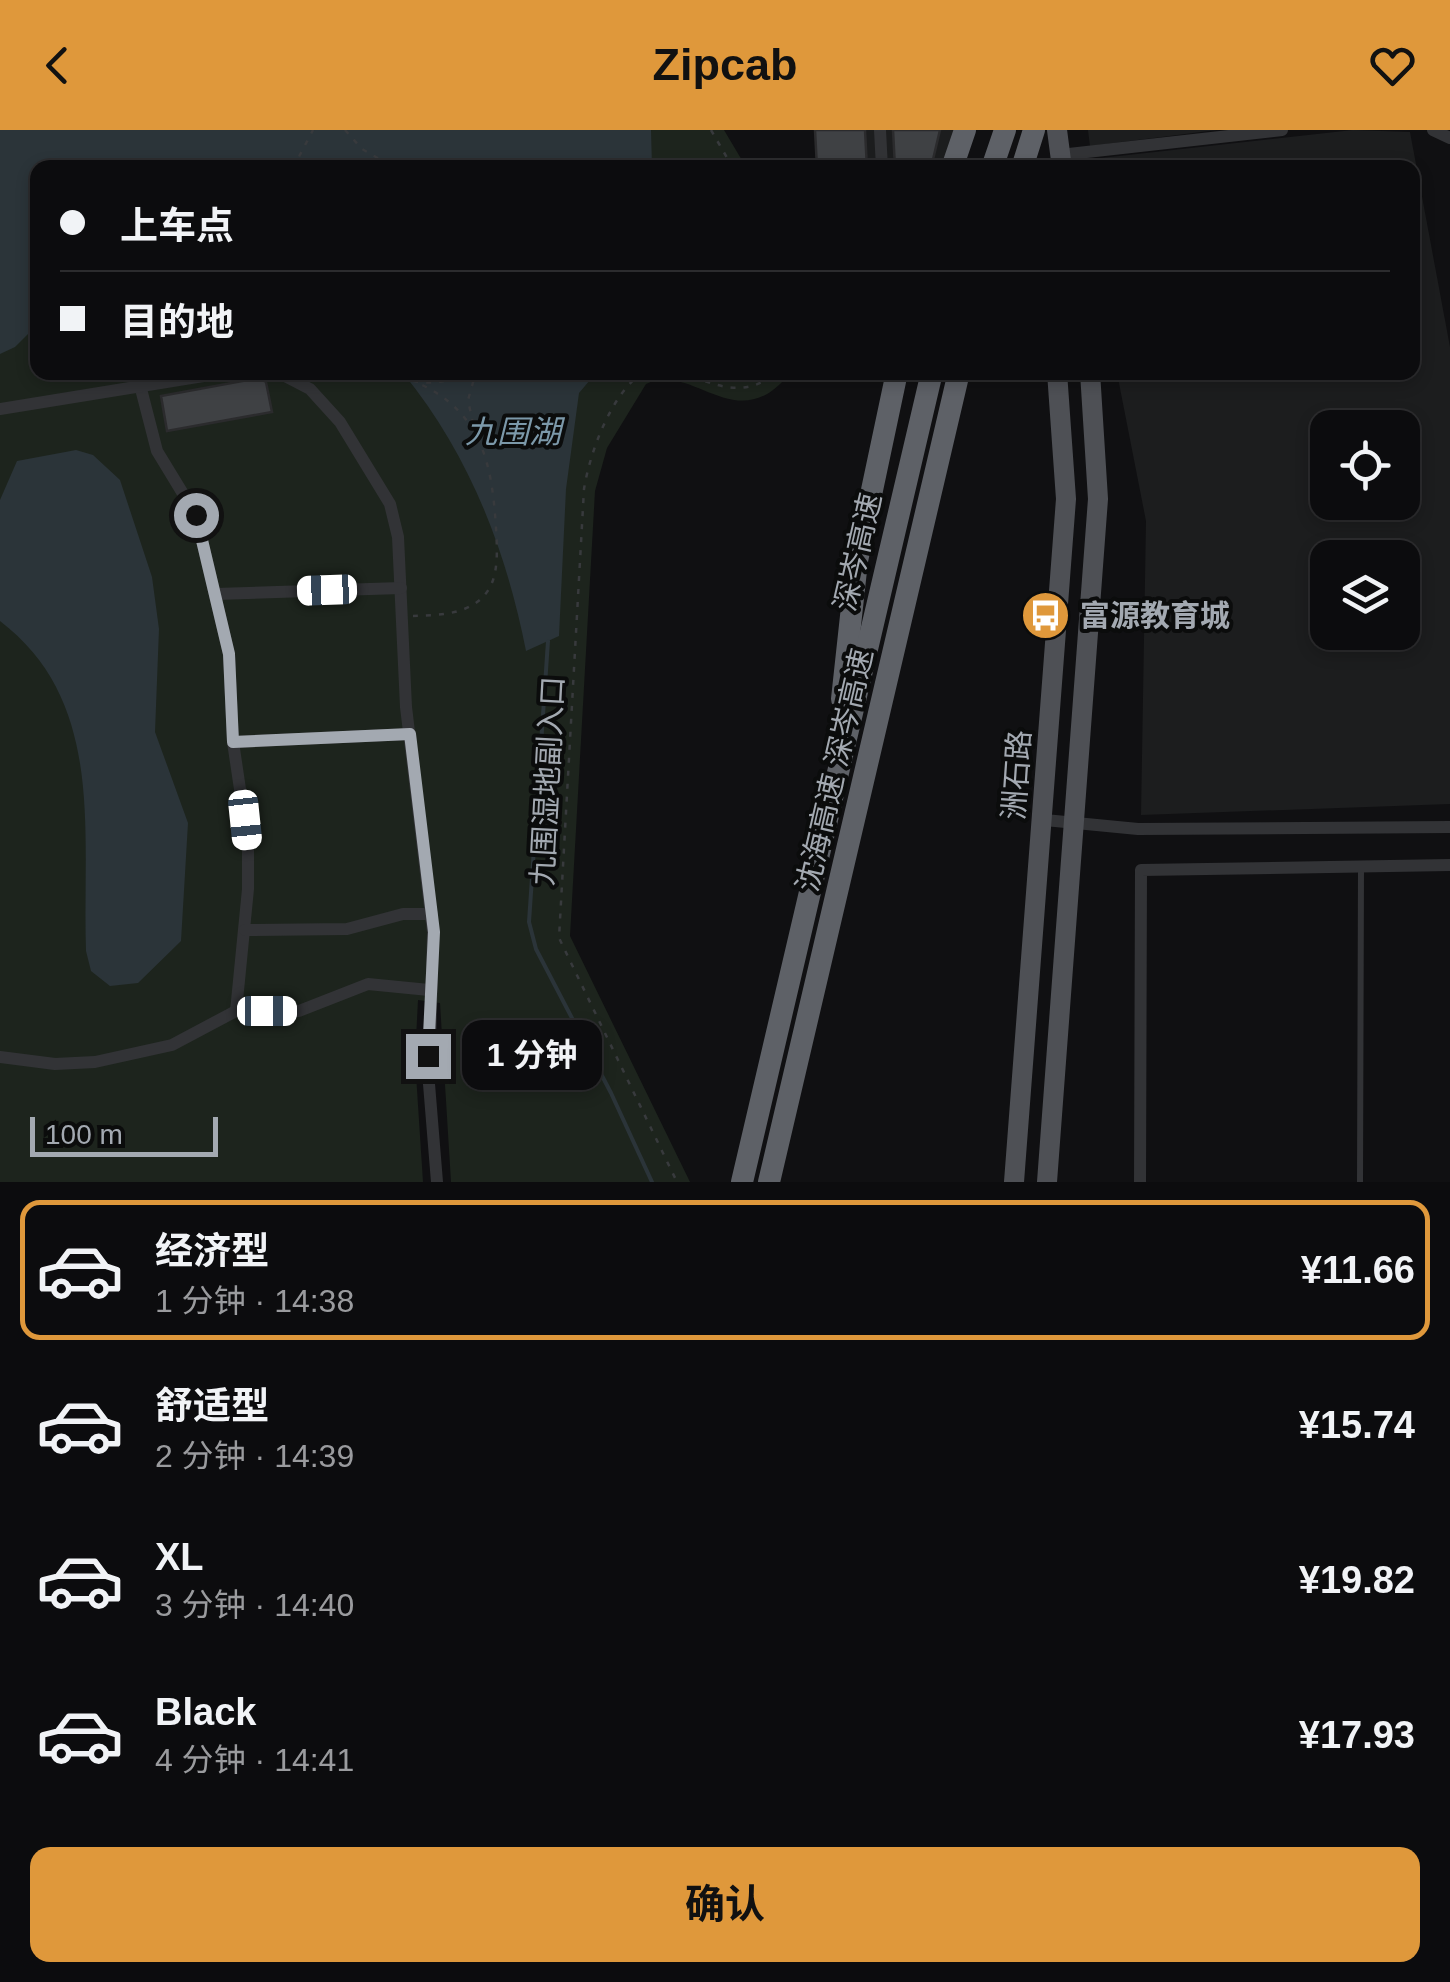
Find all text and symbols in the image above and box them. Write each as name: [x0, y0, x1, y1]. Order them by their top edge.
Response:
icon: back: [30, 38, 85, 93]
icon: heart: [1365, 38, 1420, 93]
text: Zipcab: [652, 39, 798, 90]
text: 上车点: [120, 205, 234, 247]
text: 目的地: [120, 301, 234, 343]
map controls: [1310, 410, 1420, 650]
button: locate: [1310, 410, 1420, 520]
water label: 九围湖: [465, 414, 566, 450]
street label: 深岑高速: [828, 490, 887, 614]
route start: [174, 493, 219, 538]
button: layers: [1310, 540, 1420, 650]
car: [296, 574, 358, 606]
bus stop icon: 富源教育城: [1019, 590, 1071, 642]
place label: 富源教育城: [1080, 599, 1230, 632]
street label: 沈海高速 深岑高速: [791, 645, 879, 895]
street label: 九围湿地副入口: [526, 675, 569, 887]
street label: 洲石路: [997, 729, 1036, 821]
car: [227, 789, 263, 851]
car: [237, 996, 297, 1026]
callout: 1 分钟: [463, 1021, 603, 1091]
route end: [406, 1034, 451, 1079]
text: 1 分钟: [487, 1037, 577, 1073]
scale bar: [30, 1112, 218, 1156]
text: 100 m: [45, 1119, 123, 1150]
icon: car: [35, 1225, 125, 1315]
text: 经济型: [155, 1230, 269, 1272]
text: ¥11.66: [1301, 1249, 1415, 1291]
text: 1 分钟 · 14:38: [155, 1283, 354, 1319]
icon: car: [35, 1380, 125, 1470]
text: 舒适型: [155, 1385, 269, 1427]
text: ¥15.74: [1299, 1404, 1415, 1446]
text: 2 分钟 · 14:39: [155, 1438, 354, 1474]
icon: car: [35, 1535, 125, 1625]
text: XL: [155, 1536, 204, 1578]
text: ¥19.82: [1299, 1559, 1415, 1601]
text: 3 分钟 · 14:40: [155, 1587, 354, 1623]
icon: car: [35, 1690, 125, 1780]
text: Black: [155, 1691, 256, 1733]
text: ¥17.93: [1299, 1714, 1415, 1756]
text: 4 分钟 · 14:41: [155, 1742, 354, 1778]
button: 确认: [30, 1847, 1420, 1962]

